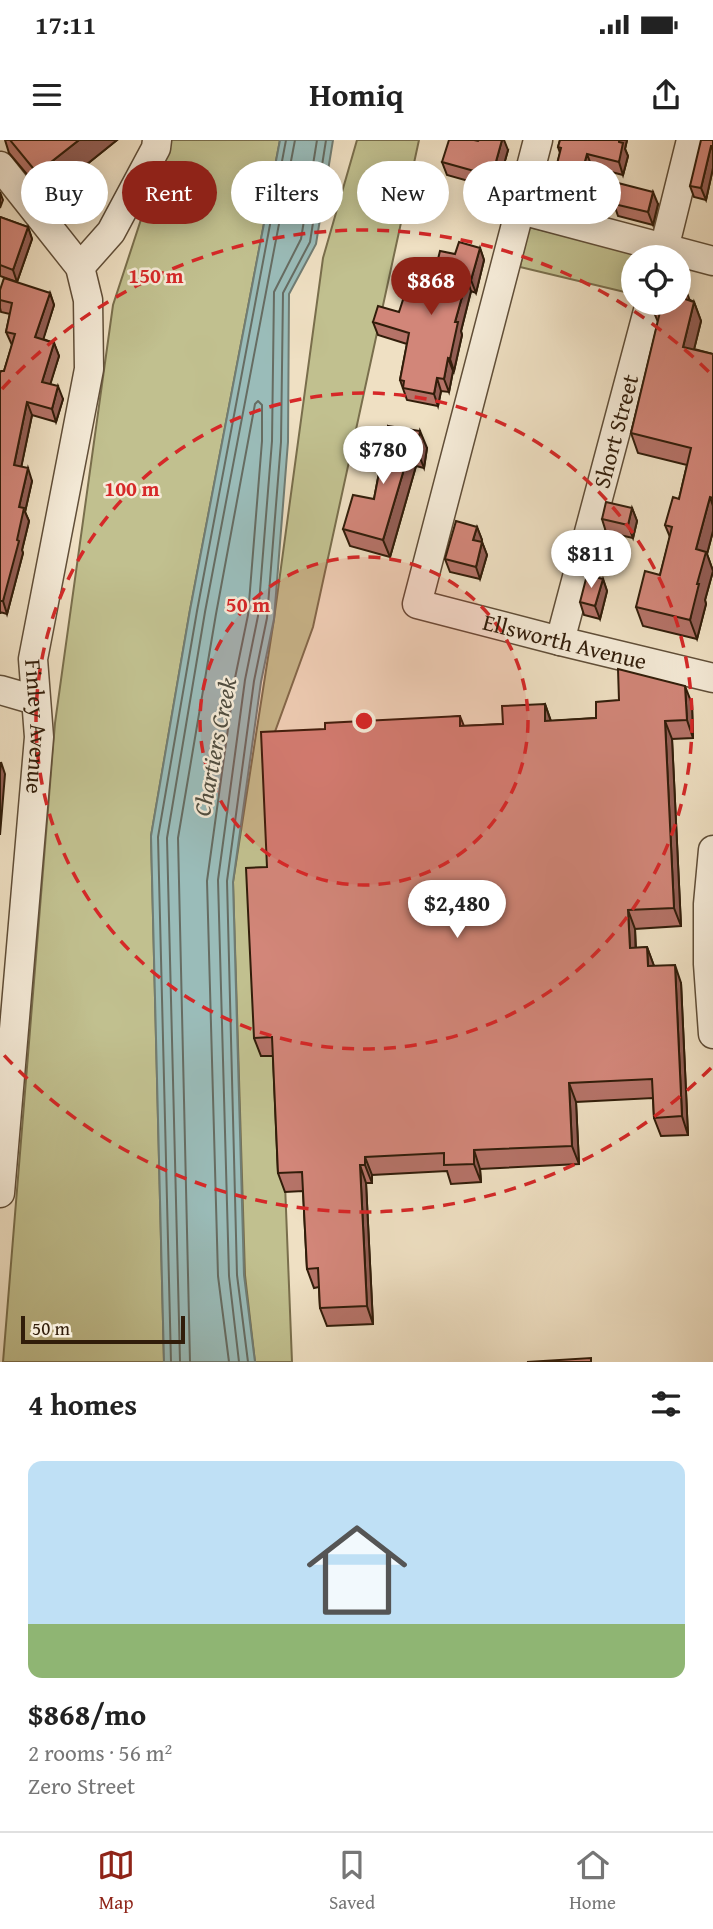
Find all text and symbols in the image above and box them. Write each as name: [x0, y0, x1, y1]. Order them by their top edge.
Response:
text: 17:11: [35, 5, 96, 44]
text: Homiq: [309, 71, 404, 118]
icon: menu: [28, 76, 66, 114]
icon: share: [647, 76, 685, 114]
chip: Buy: [21, 161, 108, 224]
chip: Rent: [122, 161, 217, 224]
chip: Filters: [231, 161, 343, 224]
chip: New: [357, 161, 449, 224]
chip: Apartment: [463, 161, 621, 224]
map controls: [621, 245, 691, 315]
button: locate: [621, 245, 691, 315]
pin: $868: [390, 258, 472, 317]
text: 150 m: [128, 260, 184, 291]
text: $868: [407, 263, 455, 296]
street label: Short Street: [584, 370, 646, 492]
pin: $780: [342, 426, 424, 486]
text: $780: [359, 432, 407, 465]
text: 100 m: [104, 473, 160, 504]
pin: $811: [550, 531, 632, 590]
text: $811: [567, 536, 615, 569]
text: 50 m: [226, 589, 270, 620]
street label: Ellsworth Avenue: [479, 605, 650, 677]
street label: Finley Avenue: [17, 658, 56, 795]
water label: Chartiers Creek: [184, 675, 245, 819]
centre of rings: [352, 709, 376, 733]
pin: $2,480: [400, 880, 514, 940]
text: $2,480: [424, 886, 490, 919]
scale bar: [21, 1313, 186, 1345]
text: 50 m: [32, 1314, 70, 1342]
text: 4 homes: [28, 1382, 137, 1426]
icon: filters: [647, 1385, 685, 1423]
icon: home: [294, 1507, 420, 1633]
text: $868/mo: [28, 1692, 146, 1736]
text: 2 rooms · 56 m²: [28, 1736, 172, 1769]
text: Zero Street: [28, 1769, 135, 1802]
tab: Map: [97, 1846, 135, 1916]
tab: Saved: [329, 1846, 375, 1916]
tab: Home: [569, 1846, 616, 1916]

